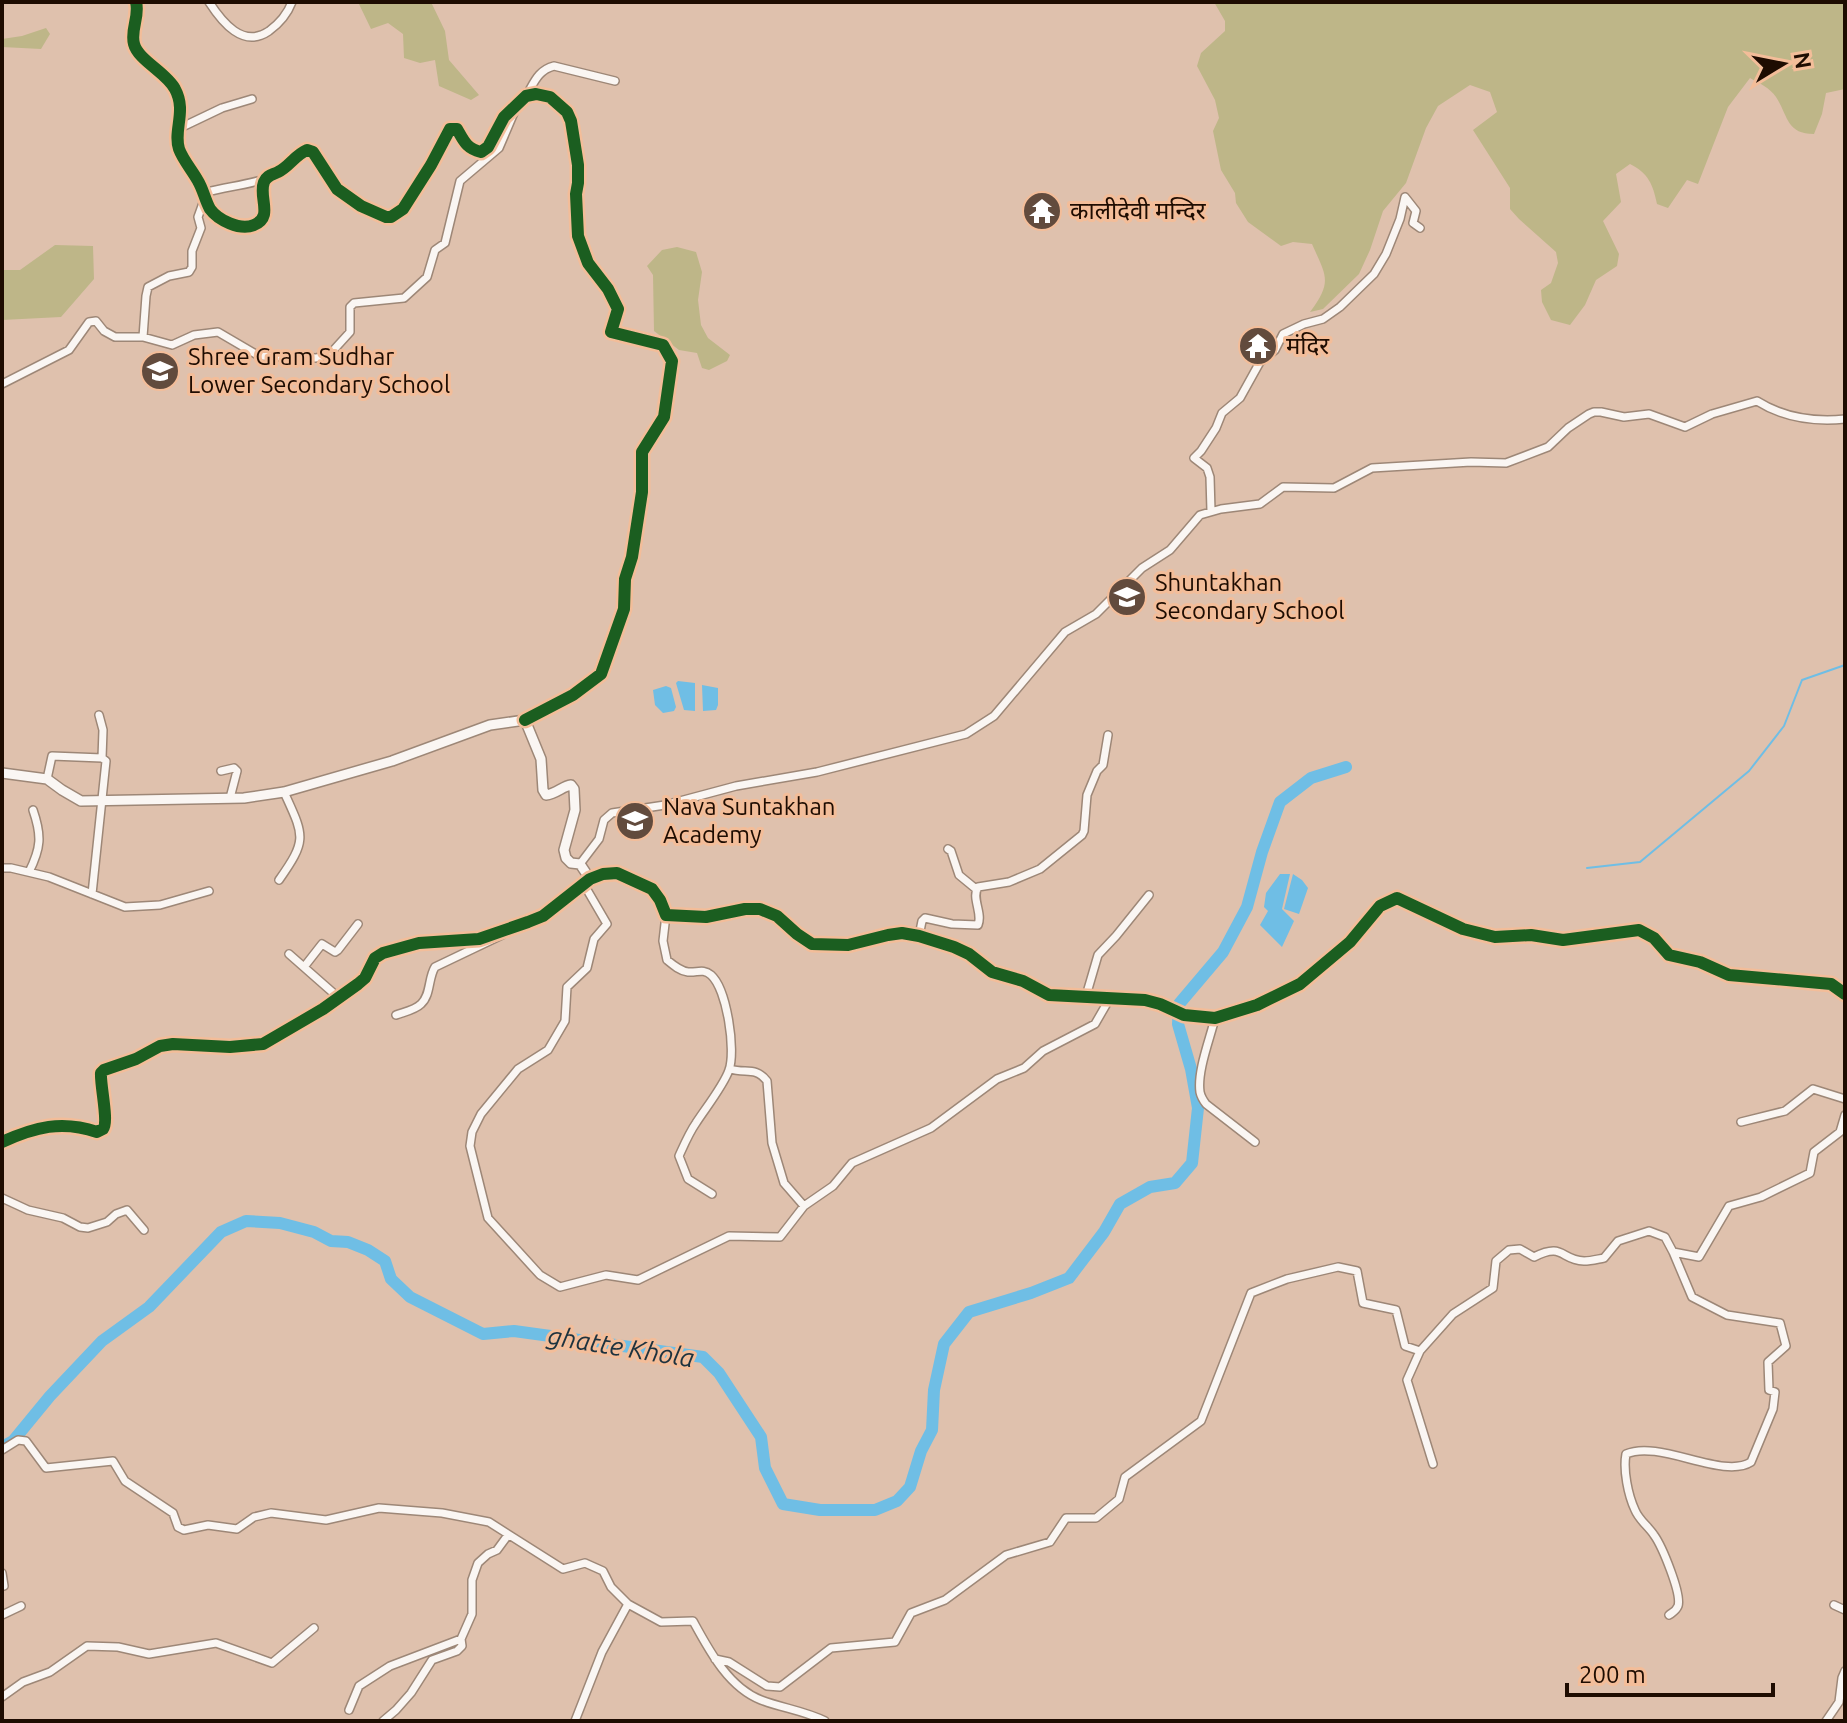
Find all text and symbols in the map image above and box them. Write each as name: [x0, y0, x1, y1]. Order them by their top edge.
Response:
north arrow: [1743, 24, 1823, 104]
text: N: [1789, 50, 1817, 71]
temple icon: कालीदेवी मन्दिर: [1021, 190, 1063, 232]
place label: कालीदेवी मन्दिर: [1070, 197, 1207, 224]
temple icon: मंदिर: [1237, 325, 1279, 367]
place label: मंदिर: [1286, 332, 1330, 359]
place label: Shree Gram Sudhar Lower Secondary School: [188, 343, 450, 398]
school or university icon: Shree Gram Sudhar Lower Secondary School: [139, 350, 181, 392]
place label: Shuntakhan Secondary School: [1155, 569, 1345, 624]
school or university icon: Shuntakhan Secondary School: [1106, 576, 1148, 618]
place label: Nava Suntakhan Academy: [663, 793, 836, 848]
school or university icon: Nava Suntakhan Academy: [614, 800, 656, 842]
water label: ghatte Khola: [544, 1320, 696, 1372]
scale bar: [1567, 1647, 1773, 1697]
text: 200 m: [1579, 1661, 1646, 1688]

